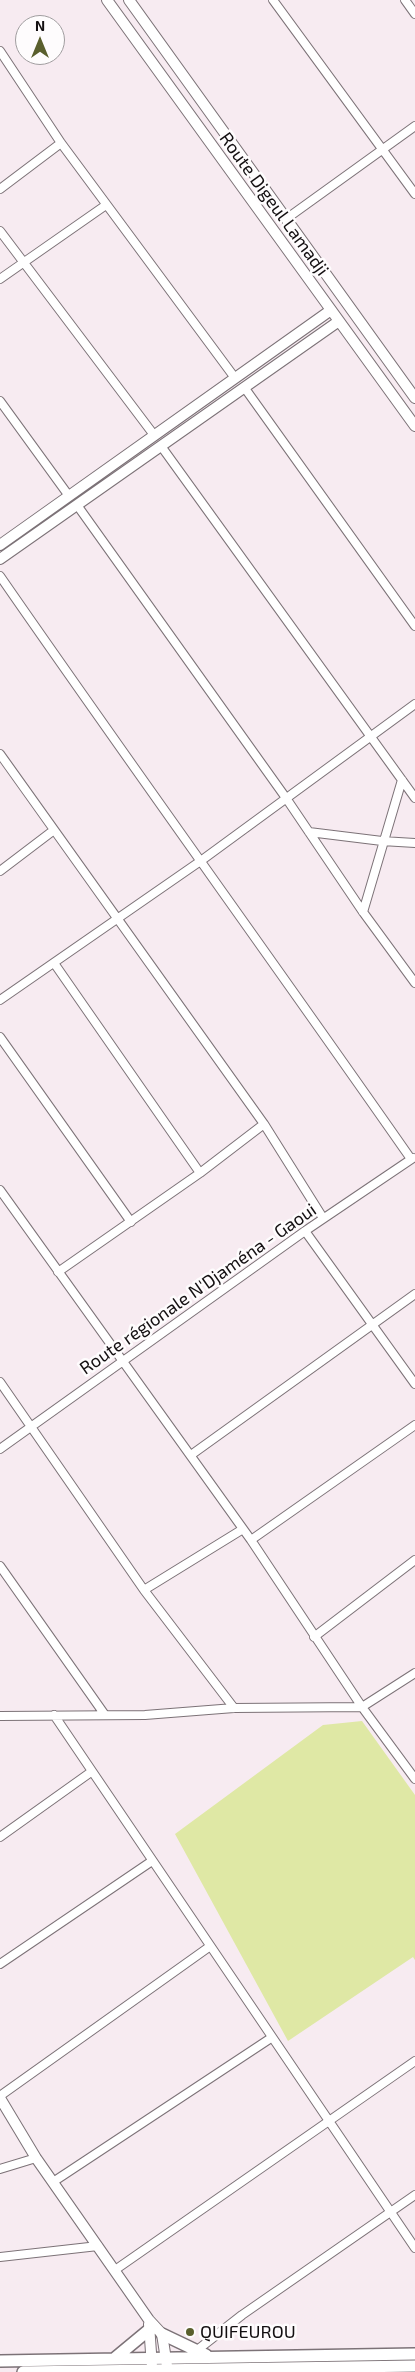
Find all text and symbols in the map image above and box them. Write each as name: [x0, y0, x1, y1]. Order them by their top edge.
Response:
north arrow: [15, 15, 65, 65]
text: N: [35, 17, 45, 34]
street label: Route Digeul Lamadji: [215, 128, 333, 280]
street label: Route régionale N'Djaména - Gaoui: [76, 1199, 320, 1379]
place label: QUIFEUROU: [200, 2321, 296, 2343]
marker: QUIFEUROU: [184, 2326, 196, 2338]

